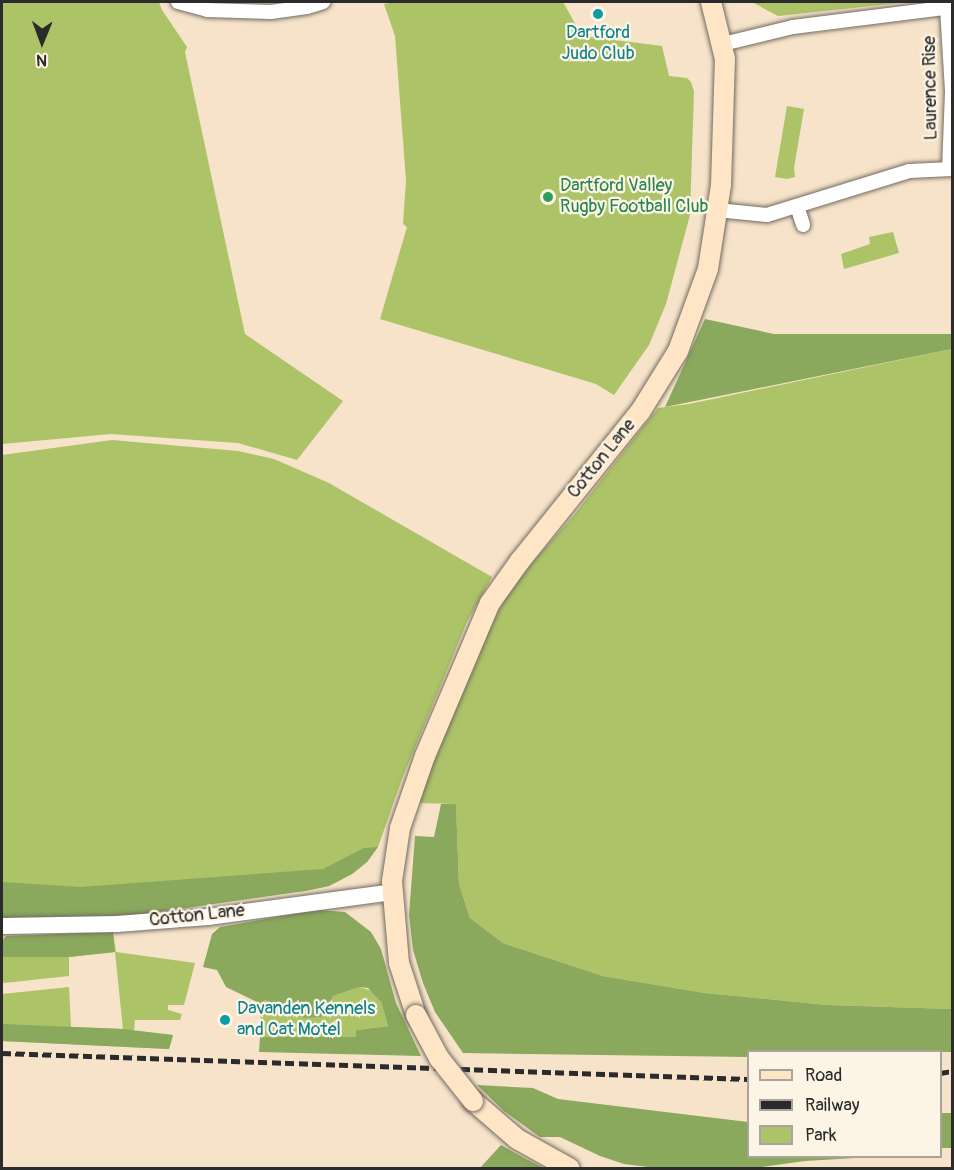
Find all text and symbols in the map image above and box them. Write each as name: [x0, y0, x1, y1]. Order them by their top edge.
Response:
marker: Dartford Judo Club: [591, 7, 605, 21]
north arrow: [12, 12, 72, 72]
place label: Dartford Judo Club: [562, 23, 634, 66]
street label: Laurence Rise: [919, 36, 943, 140]
text: N: [36, 50, 47, 70]
place label: Dartford Valley Rugby Football Club: [560, 176, 708, 219]
marker: Dartford Valley Rugby Football Club: [541, 190, 555, 204]
street label: Cotton Lane: [563, 415, 641, 503]
street label: Cotton Lane: [148, 900, 246, 932]
place label: Davanden Kennels and Cat Motel: [237, 999, 375, 1042]
marker: Davanden Kennels and Cat Motel: [218, 1013, 232, 1027]
legend: [747, 1050, 942, 1158]
text: Road: [805, 1064, 842, 1087]
text: Railway: [805, 1094, 860, 1117]
text: Park: [805, 1124, 837, 1147]

